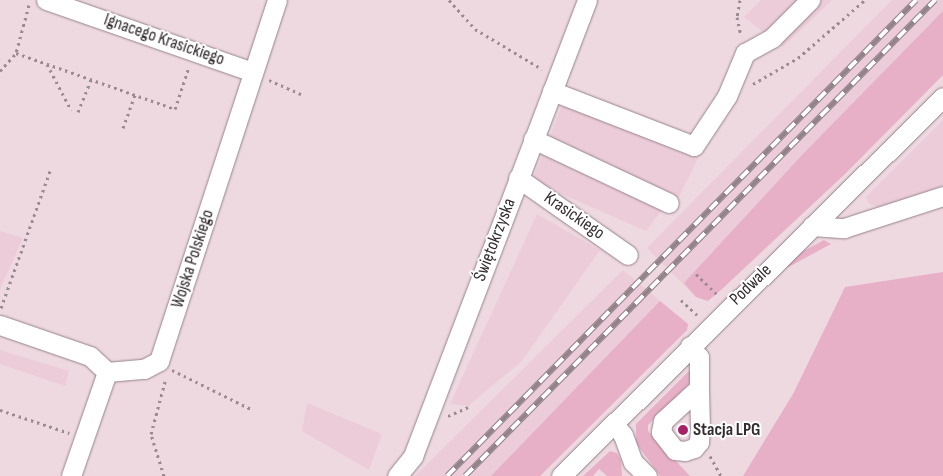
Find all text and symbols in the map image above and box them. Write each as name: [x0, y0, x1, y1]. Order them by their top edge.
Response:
street label: Ignacego Krasickiego: [101, 9, 227, 71]
street label: Krasickiego: [540, 187, 608, 245]
street label: Świętokrzyska: [469, 196, 521, 284]
street label: Wojska Polskiego: [167, 207, 219, 311]
street label: Podwale: [726, 260, 776, 310]
place label: Stacja LPG: [693, 419, 760, 441]
marker: Stacja LPG: [677, 424, 689, 436]

